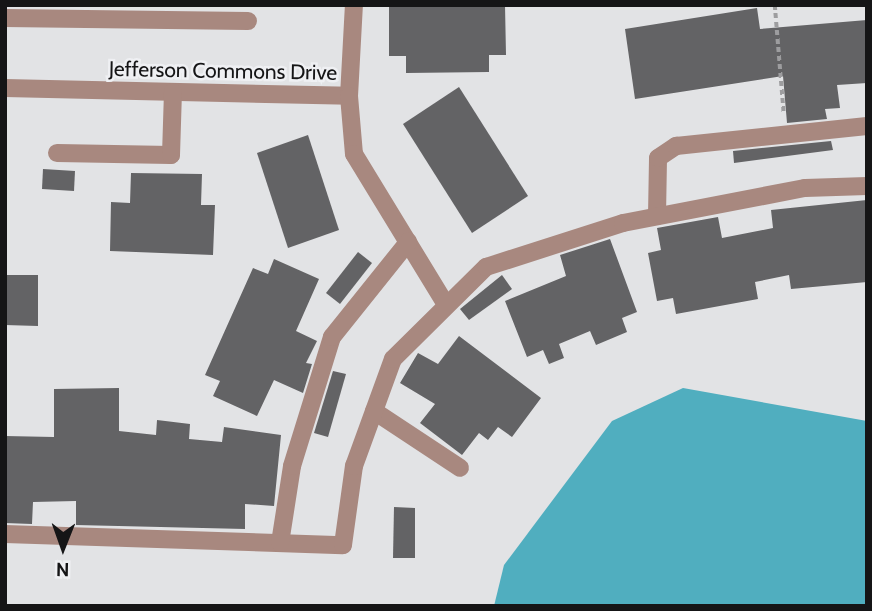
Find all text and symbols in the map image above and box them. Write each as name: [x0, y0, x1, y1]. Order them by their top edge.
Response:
street label: Jefferson Commons Drive: [109, 56, 337, 86]
north arrow: [28, 513, 98, 583]
text: N: [56, 558, 70, 581]

